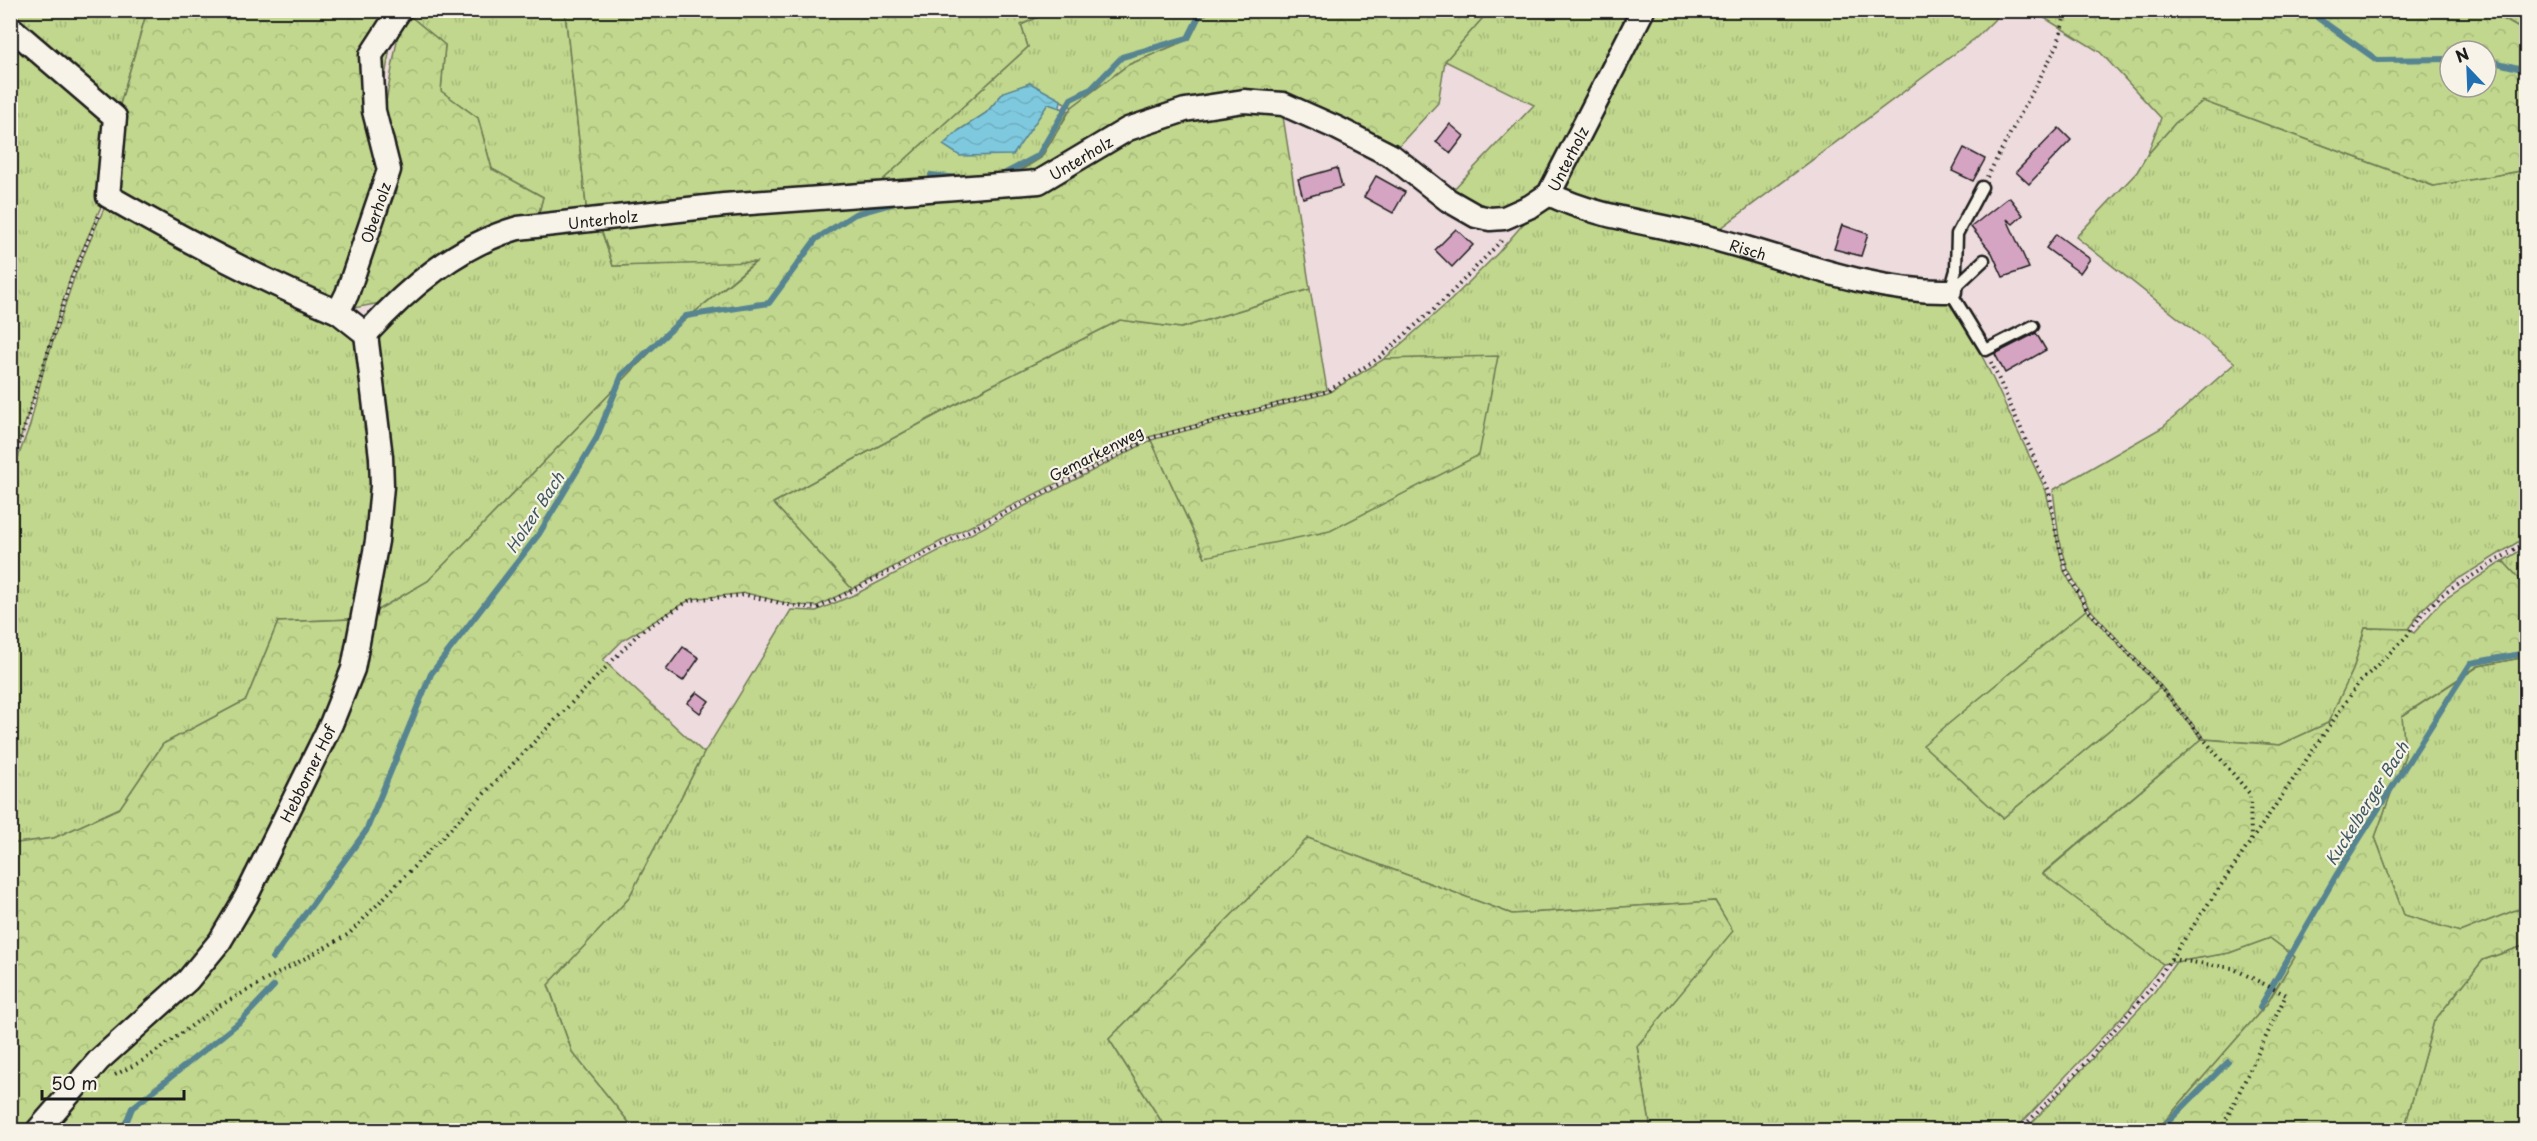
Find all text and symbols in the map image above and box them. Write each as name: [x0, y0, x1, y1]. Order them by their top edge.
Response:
north arrow: [2438, 39, 2498, 99]
text: N: [2451, 41, 2472, 68]
street label: Unterholz: [1541, 122, 1593, 195]
street label: Unterholz: [1044, 129, 1117, 185]
street label: Oberholz: [354, 179, 396, 246]
street label: Unterholz: [567, 203, 639, 234]
street label: Risch: [1727, 232, 1770, 265]
street label: Gemarkenweg: [1045, 419, 1147, 487]
water label: Holzer Bach: [499, 466, 570, 557]
street label: Hebborner Hof: [273, 720, 341, 826]
water label: Kuckelberger Bach: [2318, 736, 2414, 869]
scale bar: [42, 1063, 184, 1101]
text: 50 m: [51, 1069, 98, 1096]

